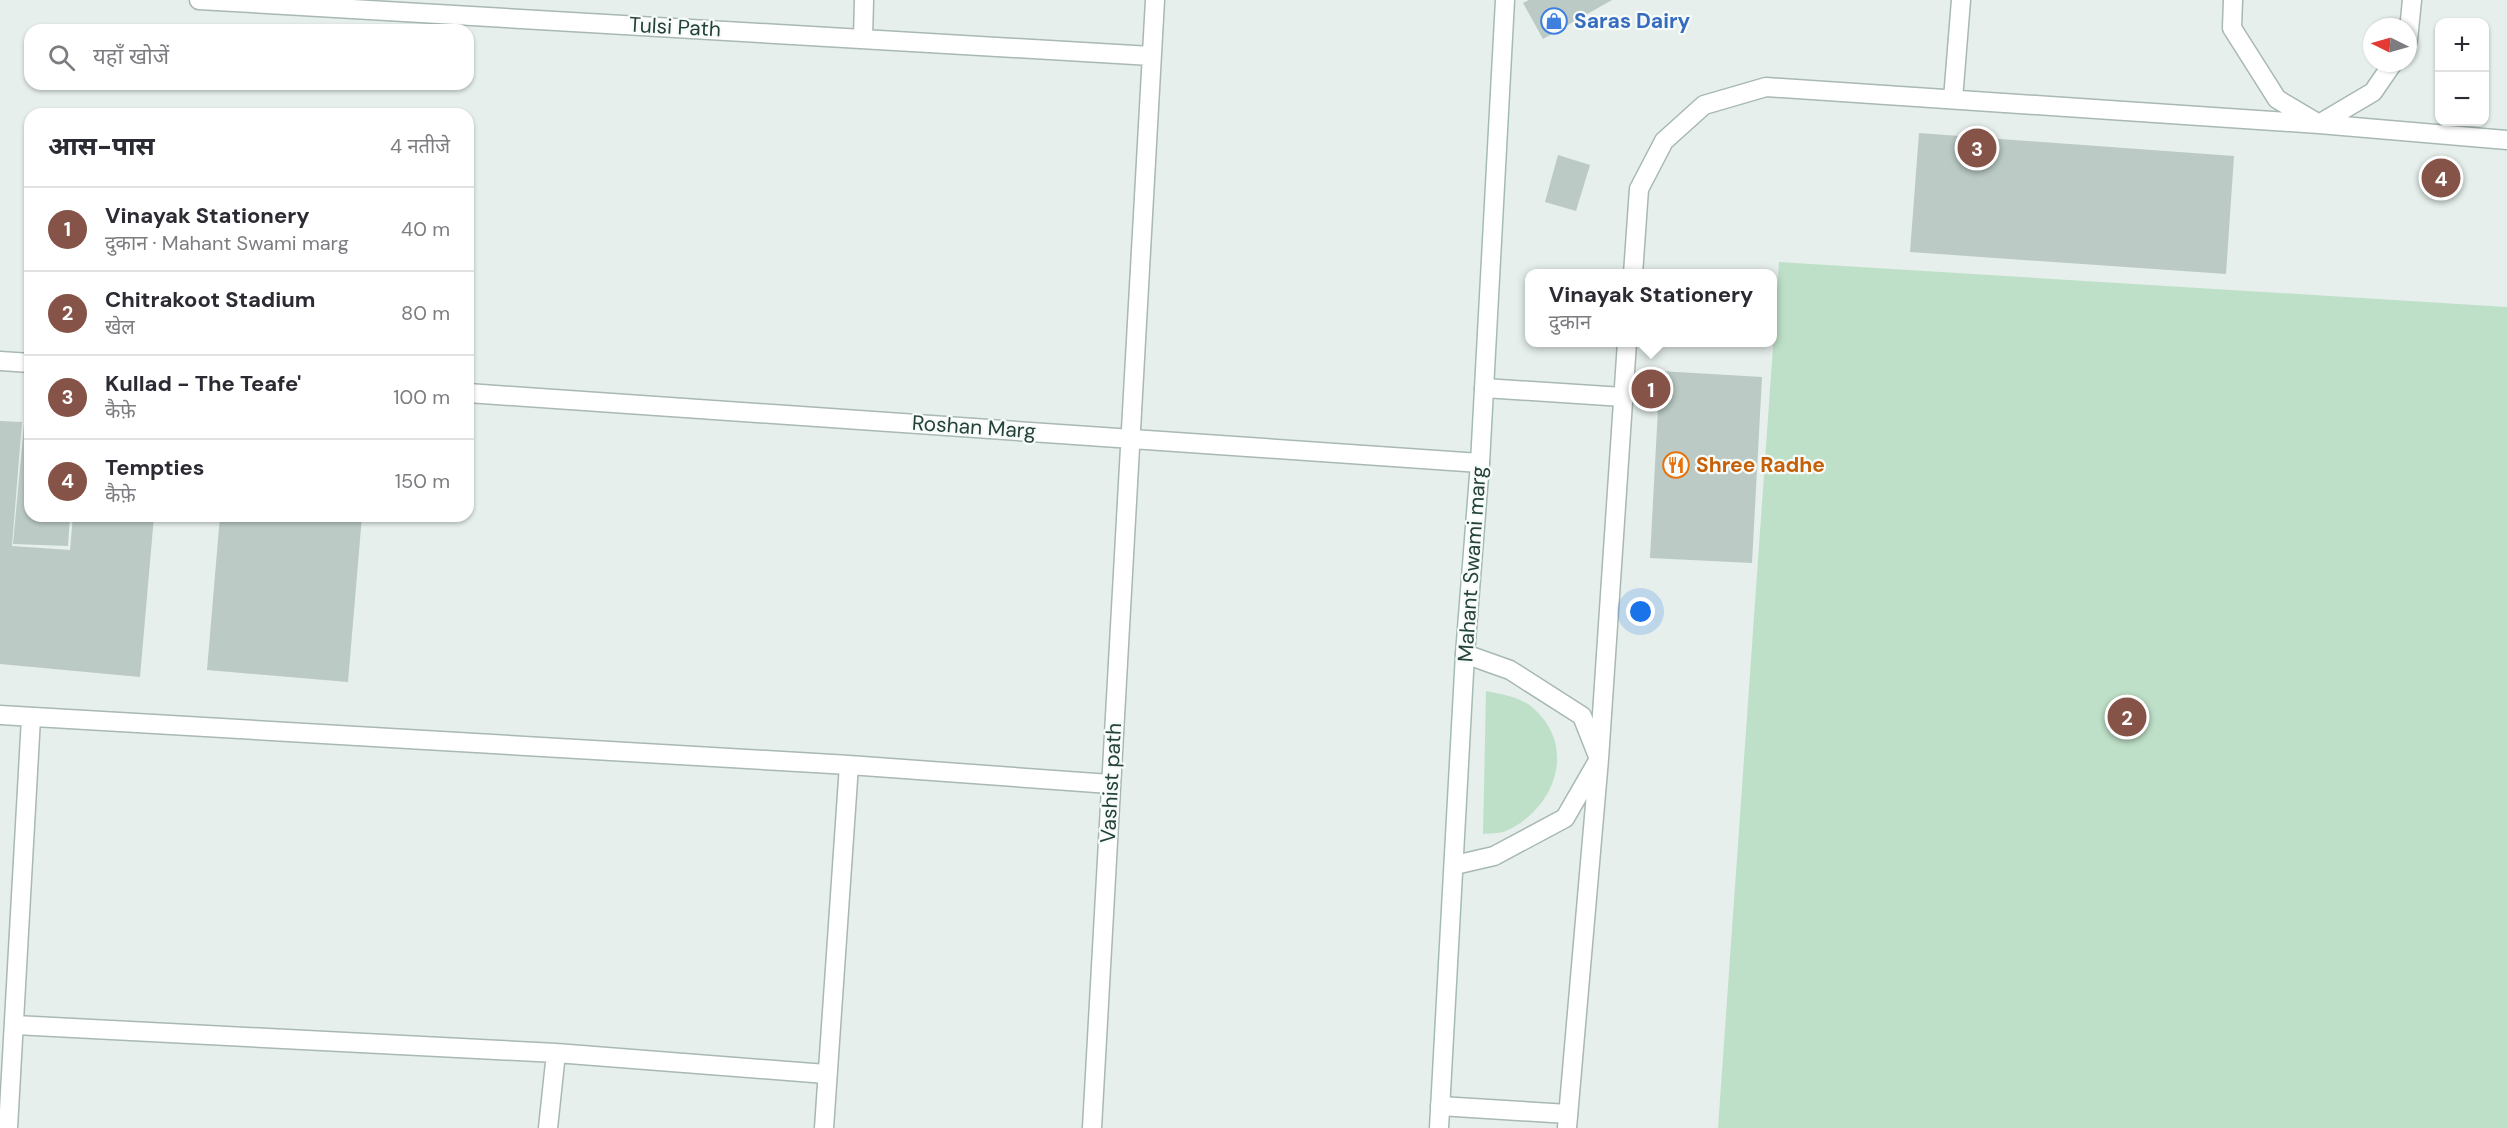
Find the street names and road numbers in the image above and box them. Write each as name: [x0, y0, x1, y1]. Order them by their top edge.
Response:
street label: Tulsi Path: [628, 11, 722, 43]
street label: Roshan Marg: [911, 409, 1037, 445]
street label: Mahant Swami marg: [1451, 465, 1493, 663]
street label: Vashist path: [1094, 722, 1128, 844]

